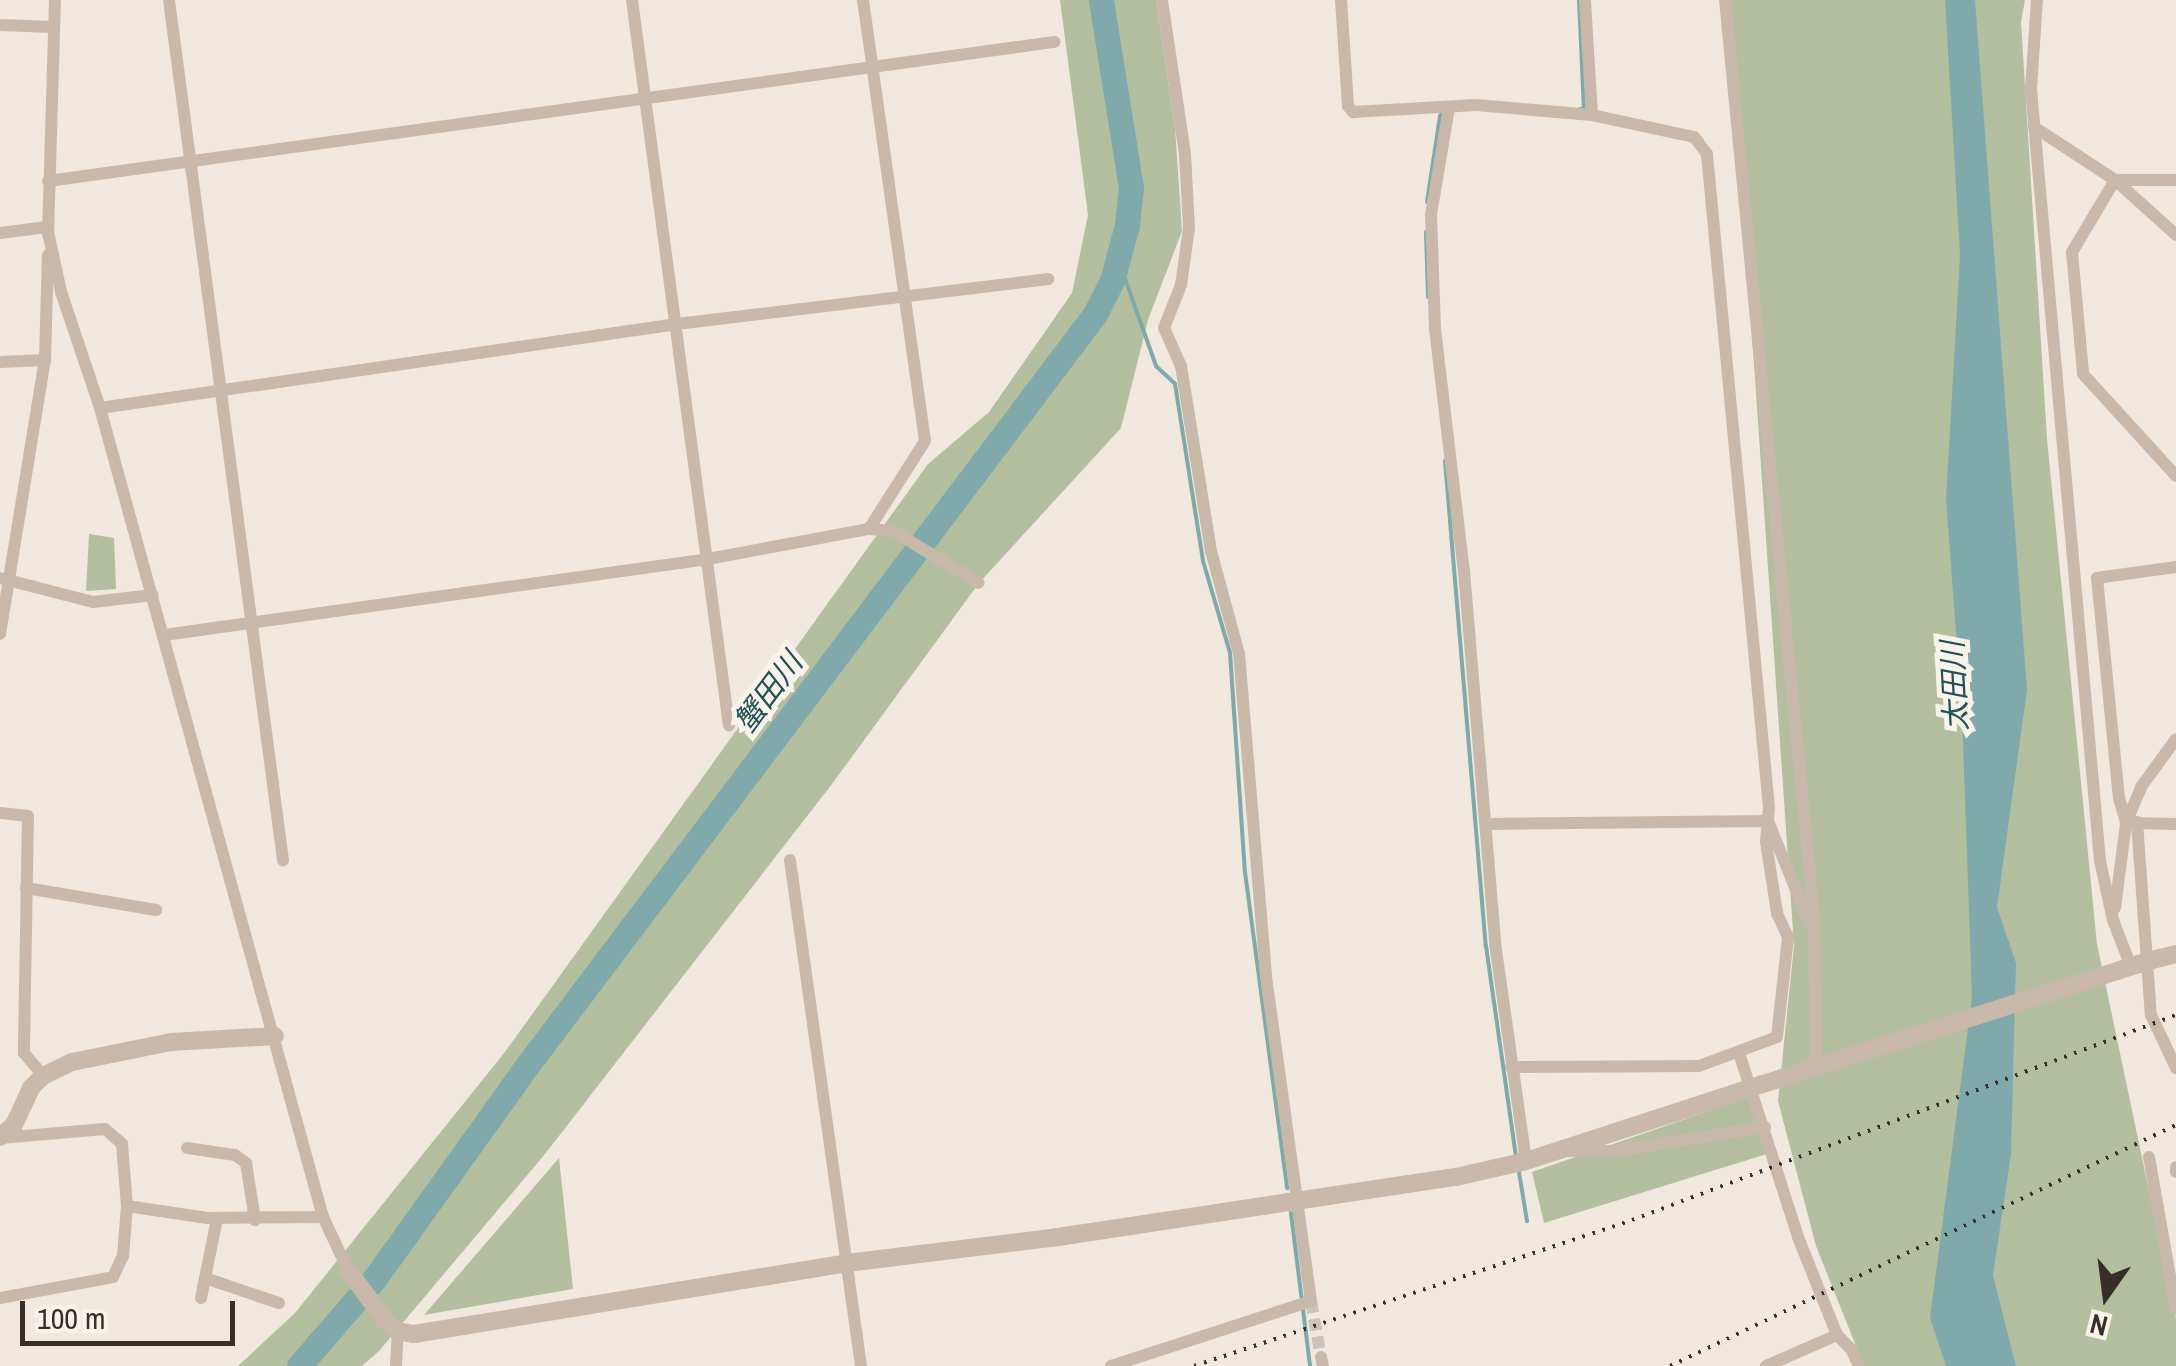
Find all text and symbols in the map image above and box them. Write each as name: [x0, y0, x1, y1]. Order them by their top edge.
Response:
water label: 太田川: [1934, 640, 1974, 732]
water label: 蟹田川: [727, 645, 809, 739]
north arrow: [2056, 1246, 2156, 1346]
scale bar: [25, 1281, 240, 1343]
text: 100 m: [37, 1298, 105, 1338]
text: N: [2086, 1305, 2111, 1346]

